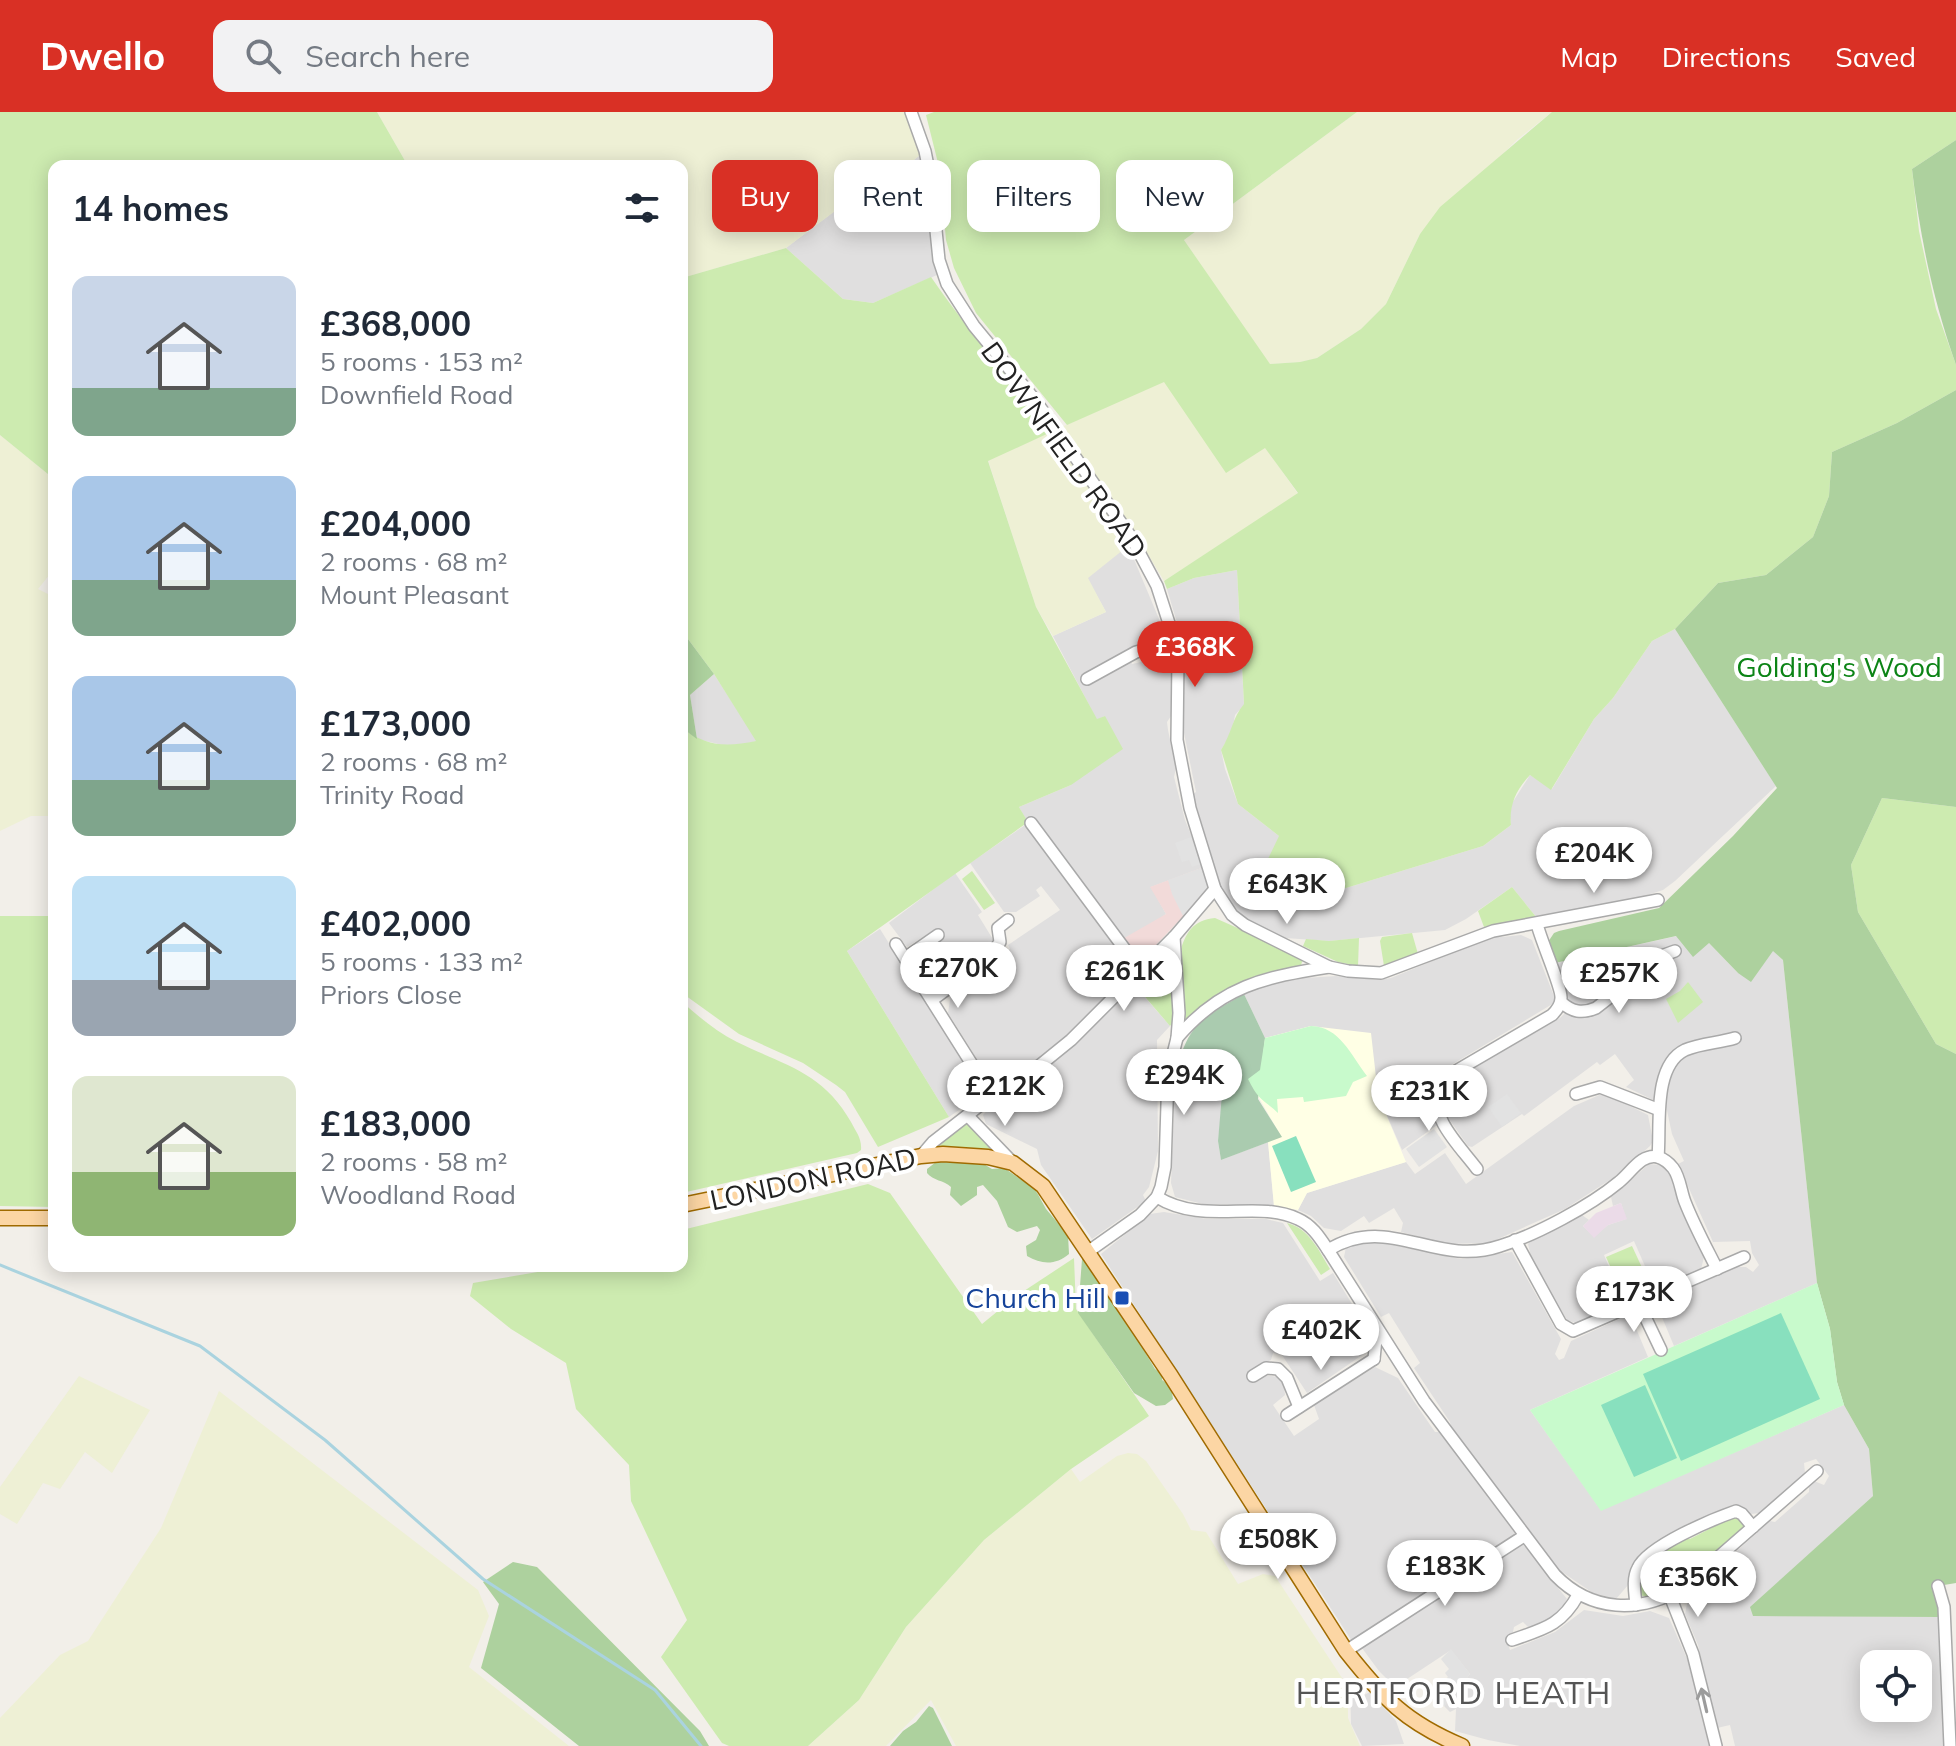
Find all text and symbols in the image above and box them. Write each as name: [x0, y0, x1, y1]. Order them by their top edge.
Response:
search box: [213, 20, 773, 92]
text: Dwello: [40, 32, 165, 80]
icon: search: [241, 34, 285, 78]
text: Search here: [305, 37, 470, 75]
text: Map: [1560, 39, 1618, 74]
text: Directions: [1662, 39, 1791, 74]
text: Saved: [1835, 39, 1916, 74]
chip: Buy: [712, 160, 818, 232]
chip: Rent: [834, 160, 951, 232]
chip: Filters: [967, 160, 1100, 232]
chip: New: [1116, 160, 1233, 232]
icon: filters: [620, 186, 664, 230]
text: 14 homes: [72, 187, 229, 230]
text: £368,000: [320, 302, 471, 345]
icon: home: [136, 308, 232, 404]
street label: DOWNFIELD ROAD: [974, 335, 1155, 565]
text: 5 rooms · 153 m²: [320, 345, 523, 378]
text: Downfield Road: [320, 378, 513, 411]
text: £204,000: [320, 502, 471, 545]
icon: home: [136, 508, 232, 604]
text: 2 rooms · 68 m²: [320, 545, 507, 578]
text: Mount Pleasant: [320, 578, 509, 611]
pin: £368K: [1139, 621, 1251, 689]
text: £368K: [1155, 630, 1235, 663]
park label: Golding's Wood: [1736, 649, 1942, 684]
text: £173,000: [320, 702, 471, 745]
icon: home: [136, 708, 232, 804]
text: 2 rooms · 68 m²: [320, 745, 507, 778]
text: Trinity Road: [320, 778, 464, 811]
pin: £204K: [1538, 827, 1650, 895]
text: £204K: [1554, 836, 1634, 869]
pin: £643K: [1231, 858, 1343, 926]
text: £643K: [1247, 867, 1327, 900]
text: £402,000: [320, 902, 471, 945]
icon: home: [136, 908, 232, 1004]
pin: £270K: [902, 942, 1014, 1010]
text: 5 rooms · 133 m²: [320, 945, 523, 978]
pin: £261K: [1068, 945, 1180, 1013]
pin: £257K: [1563, 947, 1675, 1015]
text: £270K: [918, 951, 998, 984]
text: £261K: [1084, 954, 1164, 987]
text: £257K: [1579, 956, 1659, 989]
text: Priors Close: [320, 978, 462, 1011]
pin: £294K: [1128, 1049, 1240, 1117]
text: £294K: [1144, 1058, 1224, 1091]
pin: £212K: [949, 1060, 1061, 1128]
pin: £231K: [1373, 1065, 1485, 1133]
text: £212K: [965, 1069, 1045, 1102]
text: £231K: [1389, 1074, 1469, 1107]
text: £183,000: [320, 1102, 471, 1145]
icon: home: [136, 1108, 232, 1204]
street label: LONDON ROAD: [707, 1140, 919, 1217]
text: 2 rooms · 58 m²: [320, 1145, 507, 1178]
text: Woodland Road: [320, 1178, 516, 1211]
pin: £173K: [1578, 1266, 1690, 1334]
text: £173K: [1594, 1275, 1674, 1308]
place label: Church Hill: [965, 1280, 1106, 1315]
marker: Church Hill: [1113, 1289, 1131, 1307]
pin: £402K: [1265, 1304, 1377, 1372]
text: £402K: [1281, 1313, 1361, 1346]
pin: £508K: [1222, 1513, 1334, 1581]
text: £508K: [1238, 1522, 1318, 1555]
pin: £183K: [1389, 1540, 1501, 1608]
text: £183K: [1405, 1549, 1485, 1582]
pin: £356K: [1642, 1551, 1754, 1619]
text: £356K: [1658, 1560, 1738, 1593]
map controls: [1860, 1650, 1932, 1722]
button: locate: [1860, 1650, 1932, 1722]
district label: HERTFORD HEATH: [1296, 1672, 1612, 1712]
one-way arrow: [1696, 1688, 1711, 1713]

